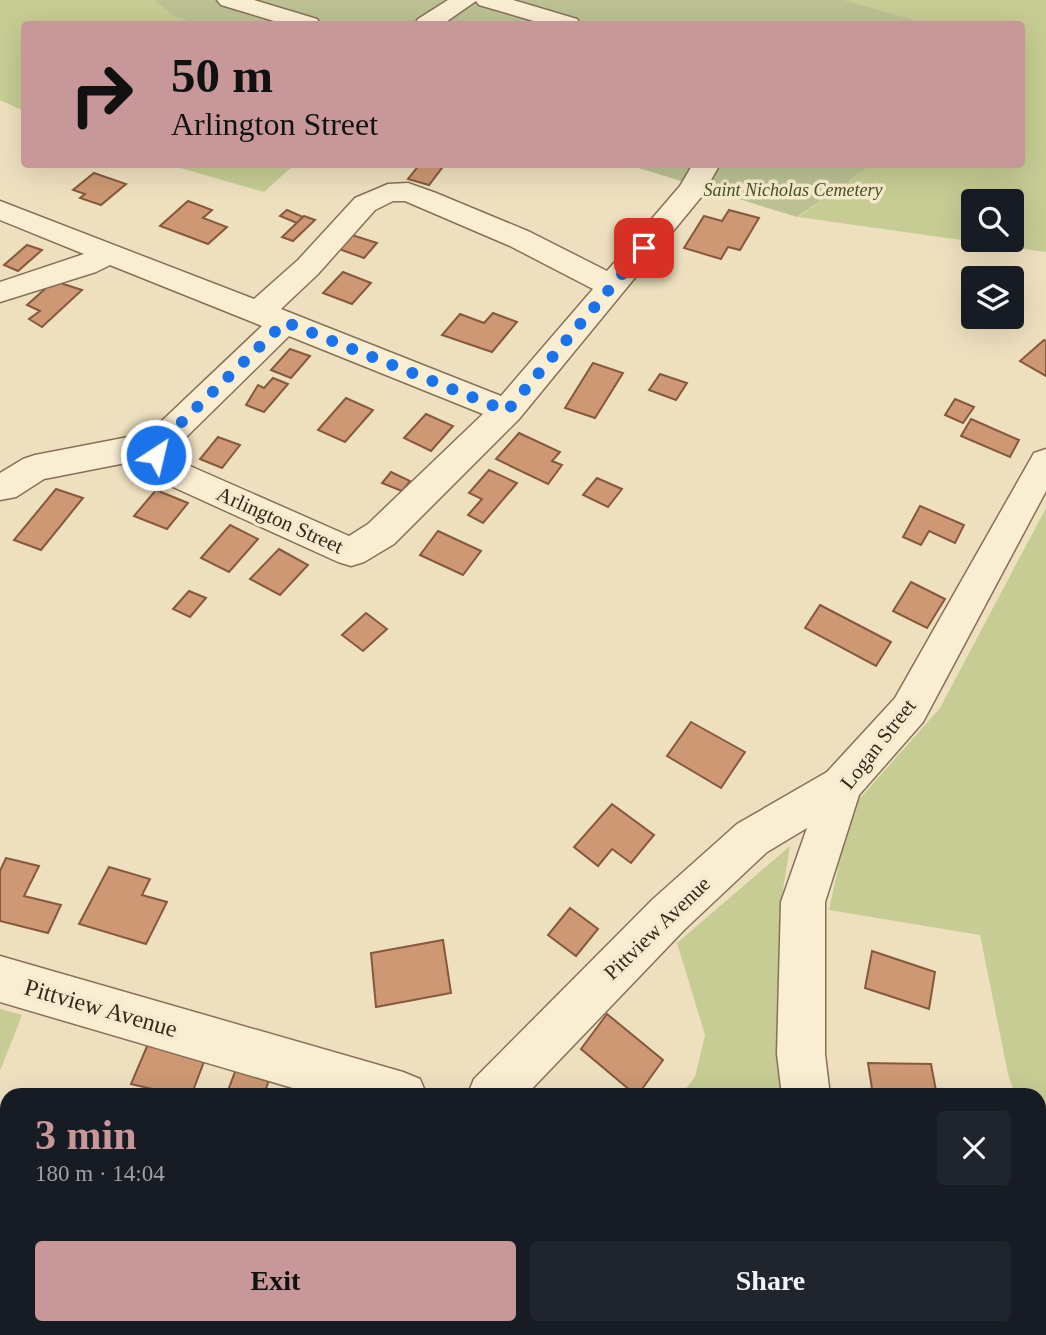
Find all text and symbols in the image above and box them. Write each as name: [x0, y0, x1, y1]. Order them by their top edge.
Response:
text: 50 m: [171, 48, 273, 103]
icon: right: [56, 49, 147, 140]
text: Arlington Street: [171, 106, 378, 142]
park label: Saint Nicholas Cemetery: [704, 180, 882, 200]
map controls: [961, 189, 1024, 329]
button: search: [961, 189, 1024, 252]
pin: [614, 218, 674, 278]
icon: arrive: [625, 229, 663, 267]
button: layers: [961, 266, 1024, 329]
position arrow: [119, 418, 193, 492]
street label: Arlington Street: [213, 481, 347, 559]
street label: Logan Street: [835, 694, 921, 794]
street label: Pittview Avenue: [599, 871, 715, 985]
street label: Pittview Avenue: [22, 974, 180, 1042]
button: close: [937, 1111, 1011, 1185]
text: 3 min: [35, 1112, 137, 1158]
text: 180 m · 14:04: [35, 1161, 165, 1186]
button: Exit: [35, 1241, 516, 1321]
button: Share: [530, 1241, 1011, 1321]

